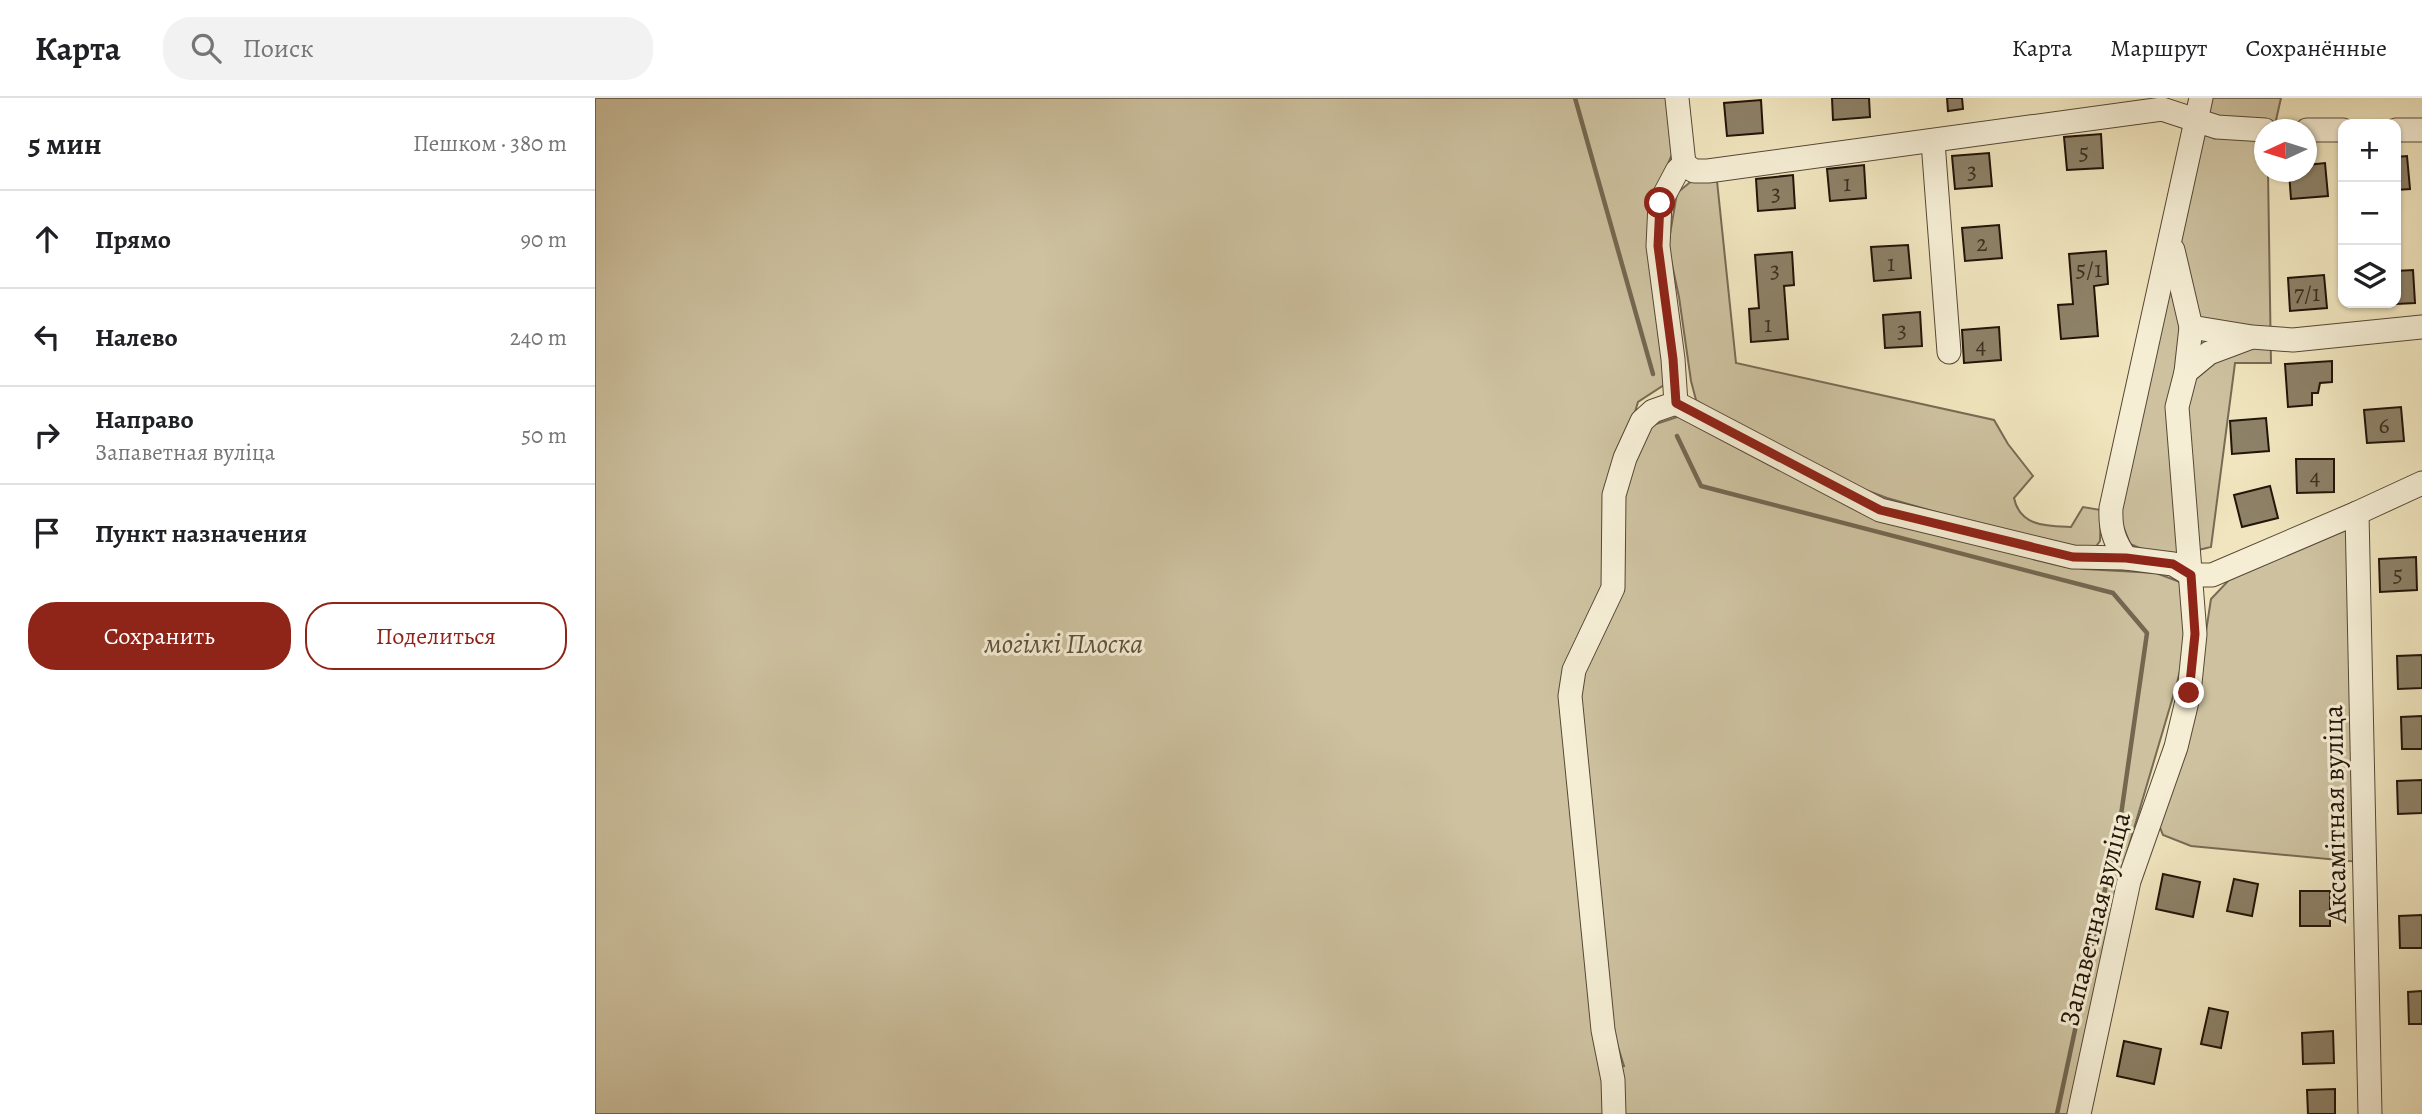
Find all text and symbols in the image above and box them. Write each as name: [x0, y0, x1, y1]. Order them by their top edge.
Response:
search box: [163, 17, 653, 80]
text: Карта: [35, 26, 121, 71]
icon: search: [187, 29, 225, 67]
text: Поиск: [243, 31, 314, 66]
text: Карта: [2012, 32, 2072, 64]
text: Маршрут: [2110, 32, 2208, 64]
text: Сохранённые: [2246, 32, 2387, 64]
north arrow: [2254, 119, 2317, 182]
map controls: [2338, 119, 2401, 308]
button: +: [2338, 119, 2401, 182]
text: 5 мин: [28, 124, 102, 164]
text: Пешком · 380 m: [413, 128, 567, 159]
house number: 5: [2079, 136, 2089, 168]
house number: 3: [1967, 155, 1977, 187]
house number: 1: [1843, 167, 1851, 199]
house number: 3: [1771, 177, 1781, 209]
button: −: [2338, 182, 2401, 245]
route start: [1644, 187, 1675, 218]
icon: ahead: [28, 220, 66, 258]
text: Прямо: [95, 222, 171, 257]
text: 90 m: [521, 224, 567, 255]
house number: 2: [1976, 227, 1988, 259]
button: layers: [2338, 245, 2401, 308]
house number: 1: [1887, 247, 1895, 279]
house number: 5/1: [2076, 253, 2102, 285]
house number: 3: [1770, 254, 1780, 286]
house number: 7/1: [2294, 277, 2320, 309]
house number: 1: [1764, 308, 1772, 340]
house number: 3: [1897, 314, 1907, 346]
icon: left: [28, 318, 66, 356]
text: Налево: [95, 320, 178, 355]
text: 240 m: [510, 322, 567, 353]
house number: 4: [1976, 329, 1987, 361]
text: Направо: [95, 402, 194, 437]
house number: 6: [2378, 409, 2390, 441]
icon: right: [28, 416, 66, 454]
text: 50 m: [521, 420, 567, 451]
text: Запаветная вуліца: [95, 437, 275, 468]
house number: 4: [2310, 460, 2321, 492]
icon: arrive: [28, 514, 66, 552]
text: Пункт назначения: [95, 516, 307, 551]
house number: 5: [2393, 558, 2403, 590]
button: Сохранить: [28, 602, 291, 670]
button: Поделиться: [305, 602, 567, 670]
park label: могілкі Плоска: [984, 625, 1143, 663]
route end: [2173, 677, 2204, 708]
street label: Аксамітная вуліца: [2314, 705, 2356, 924]
street label: Запаветная вуліца: [2050, 808, 2140, 1030]

